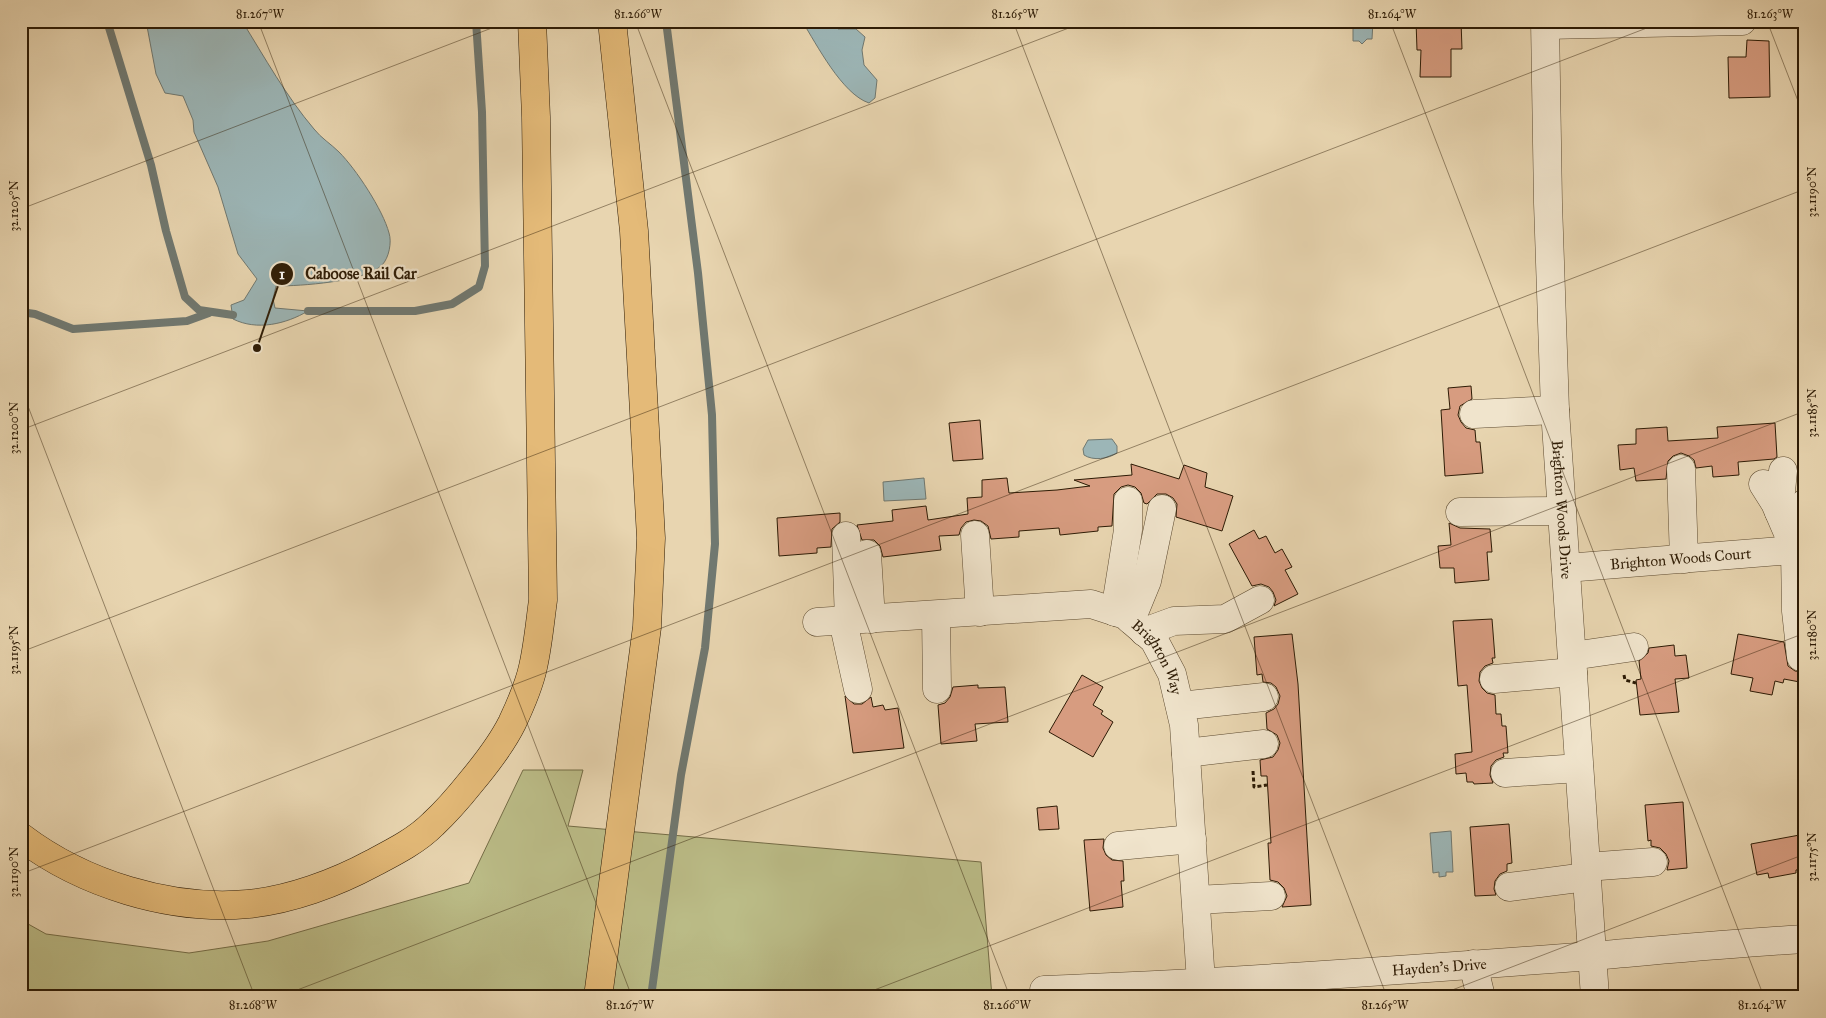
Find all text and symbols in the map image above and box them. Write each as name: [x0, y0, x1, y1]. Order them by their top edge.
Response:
text: 81.267°W: [236, 7, 285, 21]
text: 81.266°W: [614, 7, 662, 21]
text: 81.265°W: [992, 7, 1039, 21]
text: 81.264°W: [1368, 7, 1417, 21]
text: 81.263°W: [1747, 7, 1794, 21]
text: 32.1190°N: [1805, 167, 1819, 217]
text: 32.1205°N: [7, 180, 21, 232]
callout: Caboose Rail Car: [270, 258, 426, 289]
text: Caboose Rail Car: [305, 264, 418, 283]
text: 1: [279, 265, 285, 283]
text: 32.1185°N: [1805, 388, 1819, 438]
text: 32.1200°N: [7, 402, 21, 454]
street label: Brighton Woods Drive: [1548, 440, 1576, 580]
street label: Brighton Woods Court: [1609, 544, 1753, 573]
text: 32.1180°N: [1805, 610, 1819, 660]
street label: Brighton Way: [1128, 616, 1186, 697]
text: 32.1195°N: [7, 625, 21, 675]
text: 32.1175°N: [1805, 832, 1819, 882]
text: 32.1190°N: [7, 847, 21, 897]
street label: Hayden's Drive: [1391, 955, 1487, 980]
text: 81.268°W: [229, 998, 278, 1012]
text: 81.267°W: [606, 998, 655, 1012]
text: 81.266°W: [983, 998, 1031, 1012]
text: 81.265°W: [1362, 998, 1409, 1012]
text: 81.264°W: [1738, 998, 1787, 1012]

